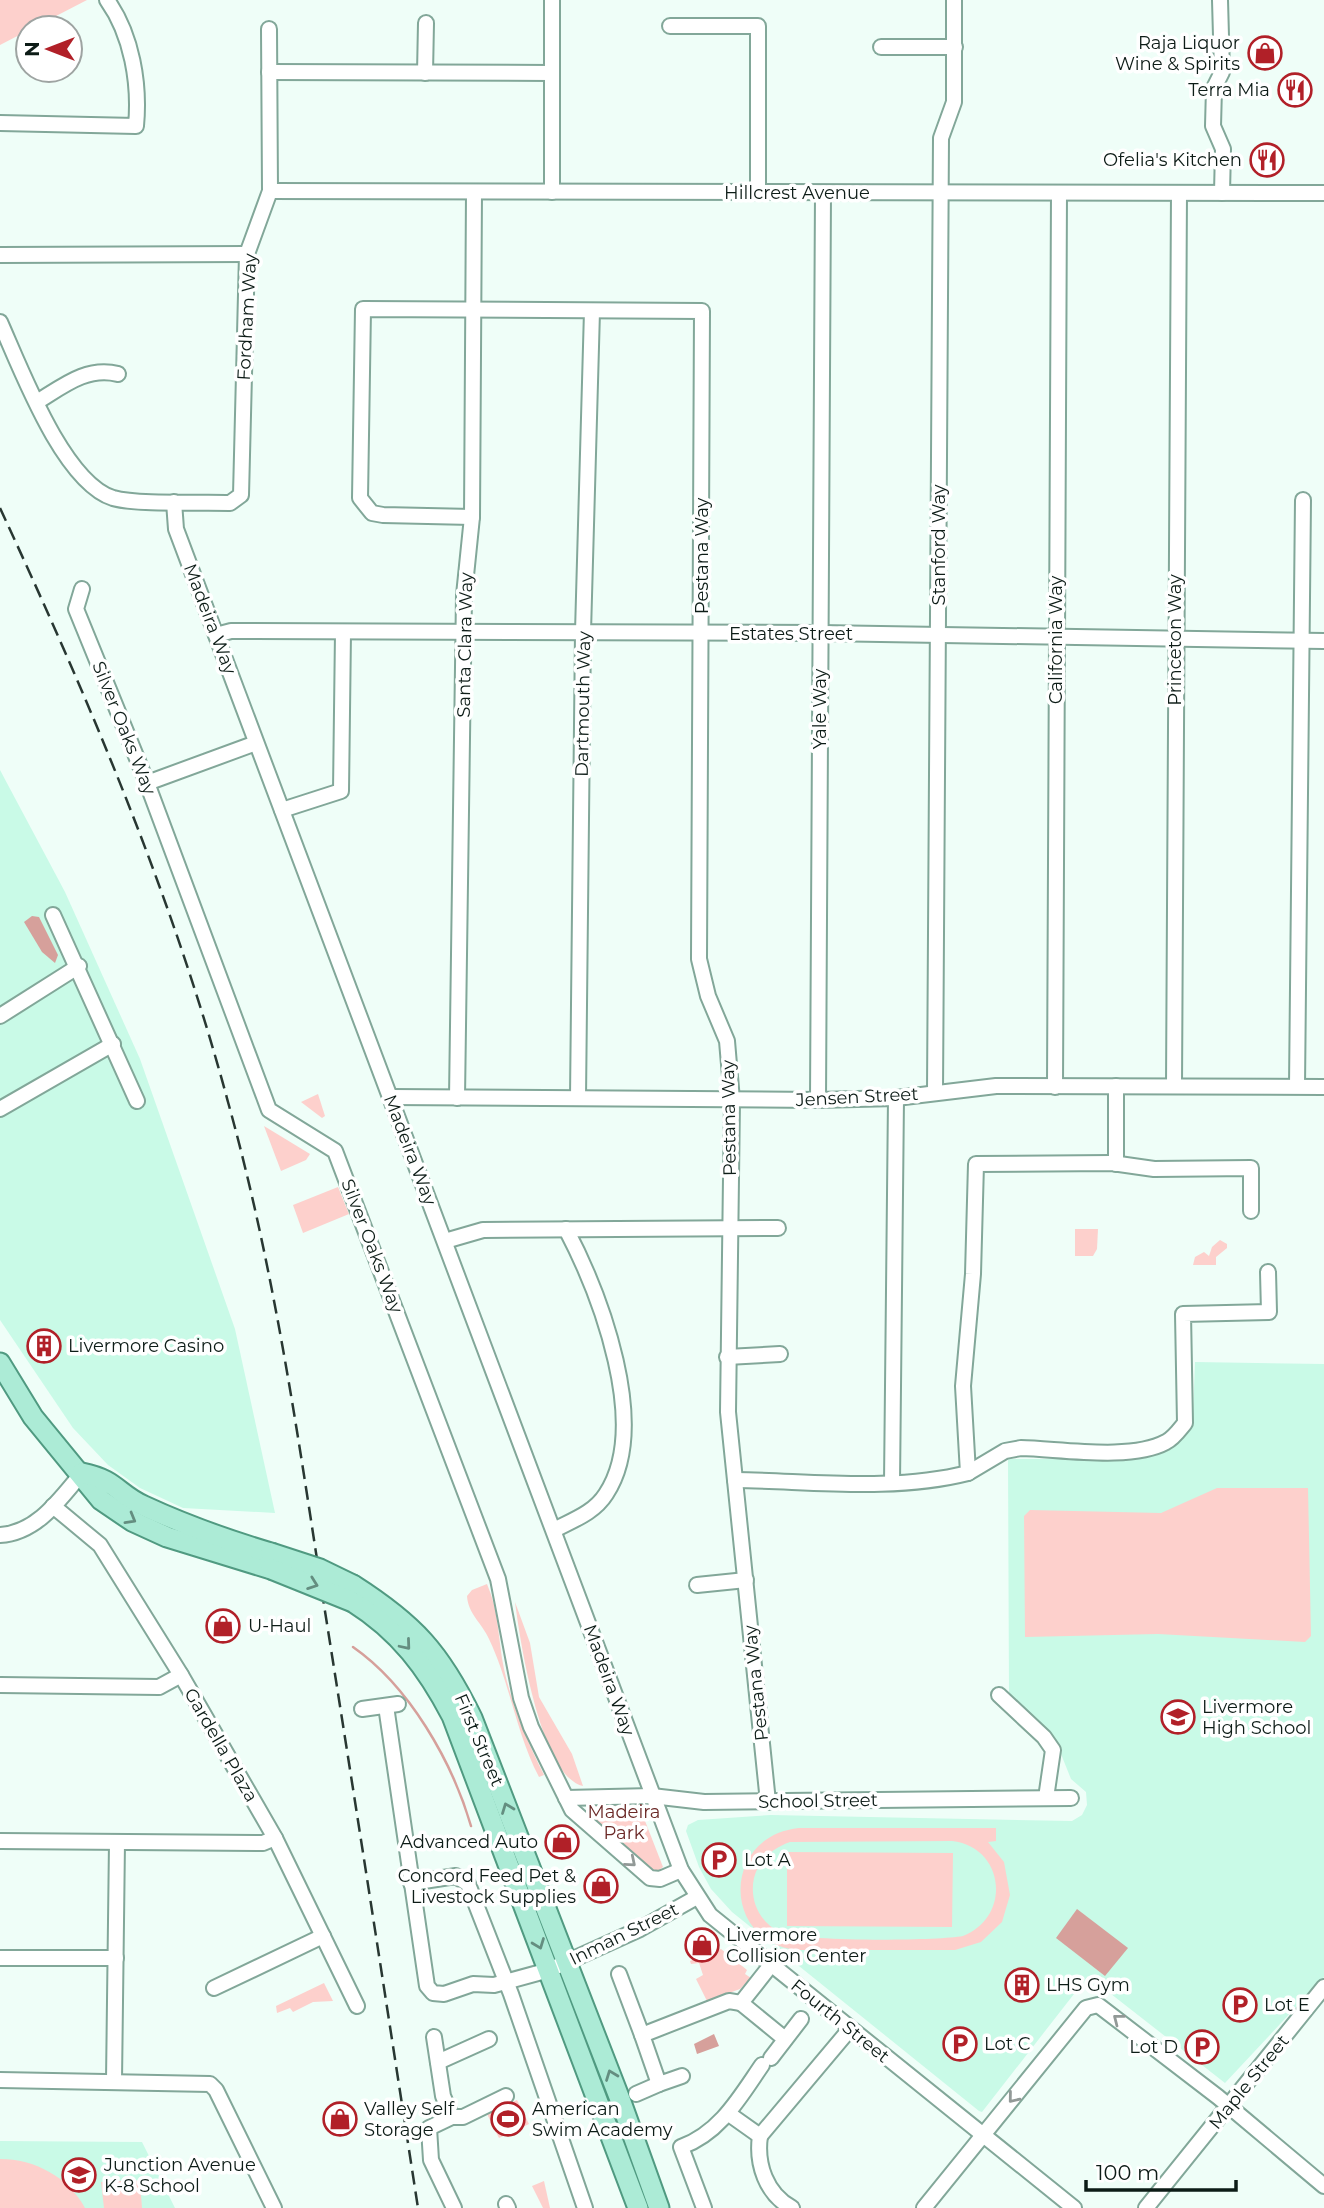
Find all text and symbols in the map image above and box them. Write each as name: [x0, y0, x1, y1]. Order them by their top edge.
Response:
north arrow: [14, 14, 84, 84]
place label: Raja Liquor Wine & Spirits: [1115, 32, 1240, 75]
shop icon: Raja Liquor Wine & Spirits: [1246, 34, 1284, 72]
text: N: [21, 41, 44, 57]
restaurant icon: Terra Mia: [1276, 71, 1314, 109]
place label: Terra Mia: [1188, 79, 1270, 101]
restaurant icon: Ofelia's Kitchen: [1248, 141, 1286, 179]
place label: Ofelia's Kitchen: [1103, 149, 1242, 171]
street label: Hillcrest Avenue: [724, 182, 870, 204]
street label: Fordham Way: [233, 253, 261, 381]
street label: Stanford Way: [928, 484, 950, 605]
street label: Pestana Way: [691, 498, 713, 614]
street label: Madeira Way: [179, 561, 241, 678]
street label: Santa Clara Way: [453, 572, 477, 718]
street label: Princeton Way: [1164, 574, 1186, 706]
street label: California Way: [1045, 575, 1067, 704]
street label: Estates Street: [729, 623, 853, 645]
street label: Dartmouth Way: [571, 631, 595, 777]
street label: Silver Oaks Way: [87, 658, 161, 798]
street label: Yale Way: [809, 669, 831, 749]
street label: Pestana Way: [717, 1059, 741, 1176]
street label: Jensen Street: [794, 1083, 919, 1111]
street label: Madeira Way: [379, 1092, 441, 1209]
street label: Silver Oaks Way: [336, 1176, 408, 1316]
building icon: Livermore Casino: [25, 1327, 63, 1365]
place label: Livermore Casino: [68, 1335, 224, 1357]
one-way arrow: [124, 1511, 137, 1524]
one-way arrow: [306, 1576, 319, 1590]
shop icon: U-Haul: [204, 1607, 242, 1645]
place label: U-Haul: [248, 1615, 311, 1637]
street label: Madeira Way: [579, 1621, 639, 1739]
street label: Pestana Way: [739, 1624, 773, 1742]
one-way arrow: [398, 1636, 410, 1649]
street label: Gardella Plaza: [180, 1684, 262, 1806]
street label: First Street: [450, 1690, 508, 1790]
place label: Livermore High School: [1202, 1696, 1311, 1739]
school or university icon: Livermore High School: [1159, 1698, 1197, 1736]
street label: School Street: [758, 1789, 878, 1813]
park label: Madeira Park: [588, 1801, 660, 1844]
one-way arrow: [501, 1802, 515, 1814]
shop icon: Advanced Auto: [543, 1823, 581, 1861]
place label: Advanced Auto: [400, 1831, 538, 1853]
parking icon: Lot A: [700, 1841, 738, 1879]
place label: Lot A: [744, 1849, 791, 1871]
one-way arrow: [624, 1854, 636, 1867]
place label: Concord Feed Pet & Livestock Supplies: [398, 1865, 576, 1908]
shop icon: Concord Feed Pet & Livestock Supplies: [582, 1867, 620, 1905]
street label: Inman Street: [566, 1898, 682, 1970]
place label: Livermore Collision Center: [726, 1924, 866, 1967]
shop icon: Livermore Collision Center: [683, 1926, 721, 1964]
one-way arrow: [531, 1938, 545, 1950]
building icon: LHS Gym: [1003, 1966, 1041, 2004]
place label: LHS Gym: [1046, 1974, 1130, 1996]
street label: Fourth Street: [786, 1975, 894, 2067]
parking icon: Lot E: [1221, 1986, 1259, 2024]
place label: Lot E: [1264, 1994, 1310, 2016]
one-way arrow: [1114, 2014, 1126, 2027]
parking icon: Lot C: [941, 2025, 979, 2063]
parking icon: Lot D: [1183, 2028, 1221, 2066]
street label: Maple Street: [1204, 2030, 1294, 2134]
place label: Lot C: [984, 2033, 1031, 2055]
place label: Lot D: [1129, 2036, 1178, 2058]
one-way arrow: [605, 2069, 619, 2081]
one-way arrow: [1009, 2090, 1021, 2103]
place label: Valley Self Storage: [364, 2098, 455, 2141]
place label: American Swim Academy: [532, 2098, 673, 2141]
shop icon: Valley Self Storage: [321, 2100, 359, 2138]
sports icon: American Swim Academy: [489, 2100, 527, 2138]
scale bar: [1086, 2148, 1236, 2192]
place label: Junction Avenue K-8 School: [103, 2154, 256, 2197]
school or university icon: Junction Avenue K-8 School: [60, 2156, 98, 2194]
text: 100 m: [1096, 2160, 1159, 2185]

